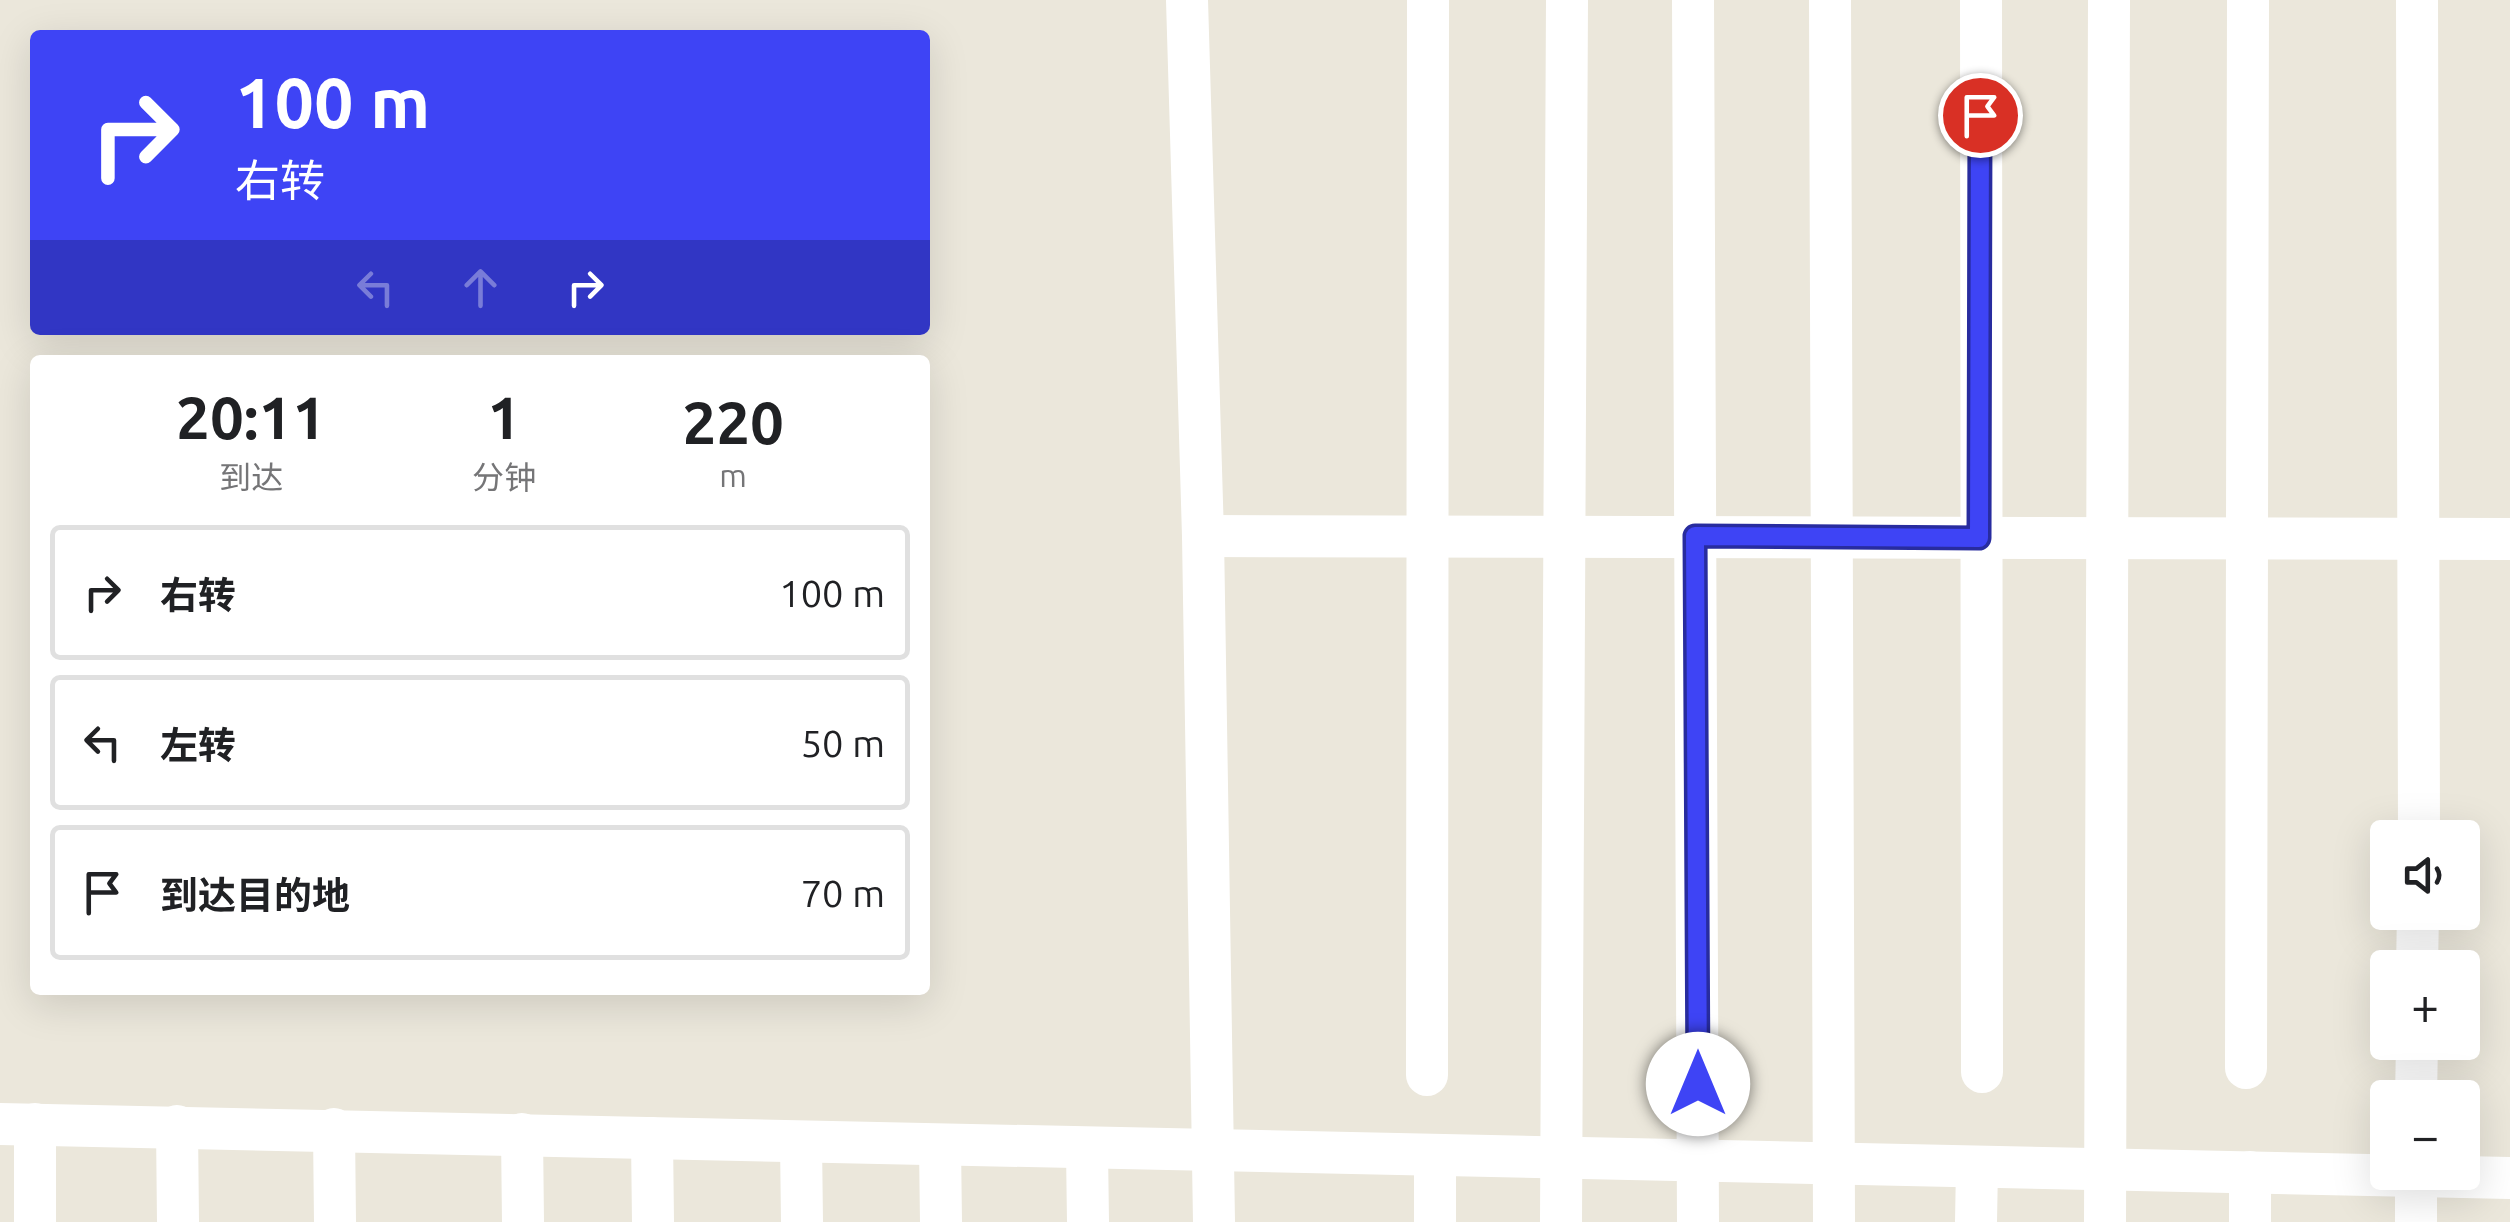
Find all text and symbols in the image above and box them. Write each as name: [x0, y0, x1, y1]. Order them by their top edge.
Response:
text: 100 m: [235, 63, 430, 141]
icon: right: [70, 70, 200, 200]
pin: [1938, 73, 2023, 158]
icon: arrive: [1953, 88, 2008, 143]
text: 右转: [235, 155, 325, 206]
icon: left: [348, 260, 403, 315]
icon: ahead: [453, 260, 508, 315]
icon: right: [558, 260, 613, 315]
text: 20:11: [176, 383, 326, 450]
text: 1: [487, 383, 521, 450]
text: 220: [682, 388, 784, 455]
text: m: [719, 457, 747, 493]
text: 到达: [219, 459, 283, 495]
text: 分钟: [472, 459, 536, 495]
icon: right: [75, 565, 130, 620]
text: 100 m: [779, 572, 885, 614]
text: 右转: [160, 574, 236, 616]
icon: left: [75, 715, 130, 770]
text: 50 m: [801, 722, 885, 764]
text: 左转: [160, 724, 236, 766]
map controls: [2370, 820, 2480, 1190]
button: sound: [2370, 820, 2480, 930]
icon: arrive: [75, 865, 130, 920]
text: 70 m: [801, 872, 885, 914]
text: 到达目的地: [160, 874, 350, 916]
button: +: [2370, 950, 2480, 1060]
position arrow: [1646, 1032, 1750, 1136]
button: −: [2370, 1080, 2480, 1190]

